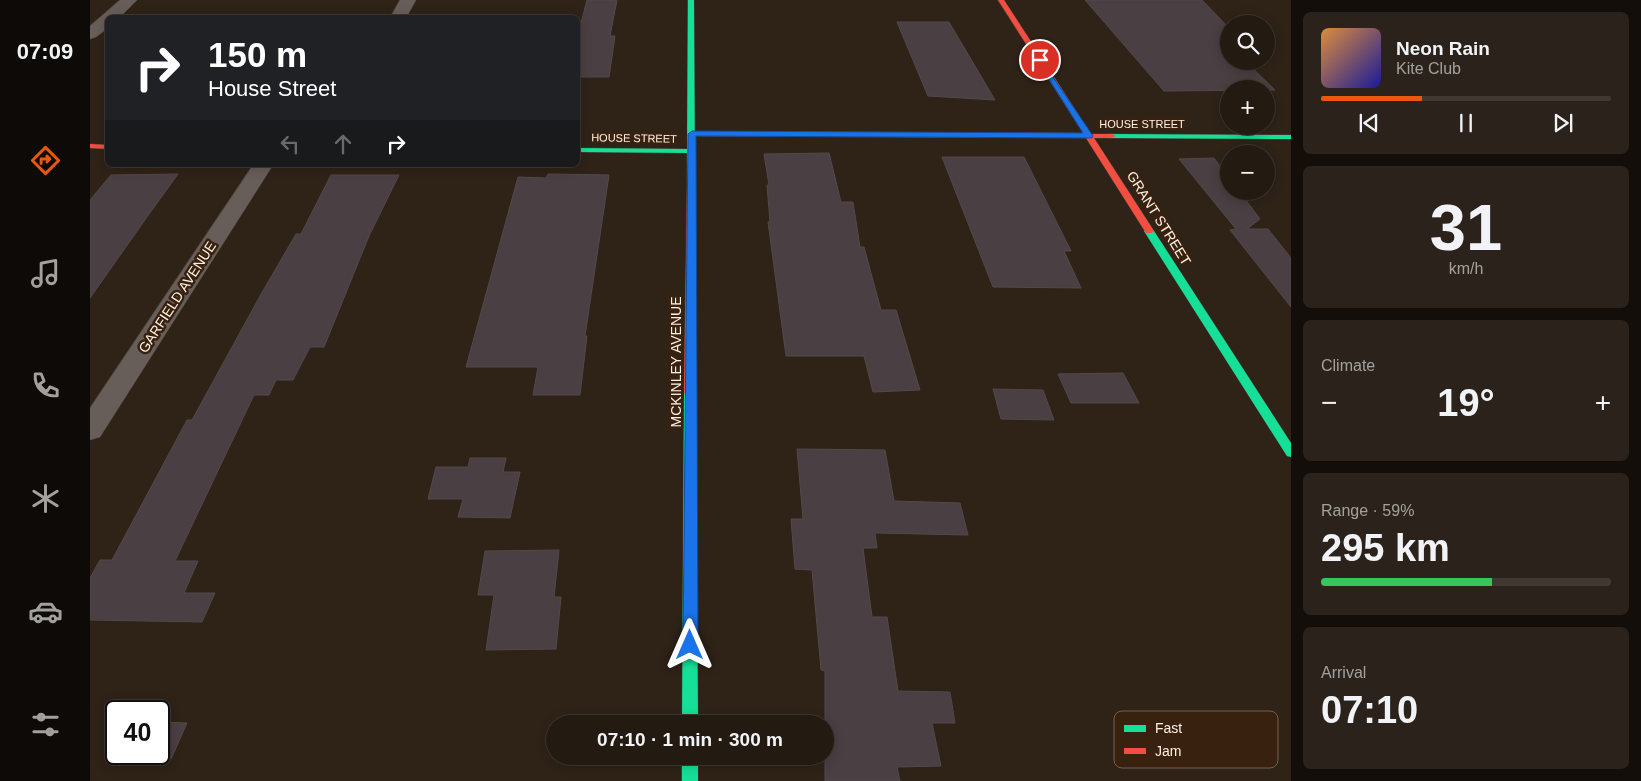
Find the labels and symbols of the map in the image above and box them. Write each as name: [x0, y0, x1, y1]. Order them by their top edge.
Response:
pin: [1019, 39, 1061, 81]
street label: HOUSE STREET: [1099, 118, 1185, 130]
street label: HOUSE STREET: [591, 131, 677, 145]
street label: GRANT STREET: [1124, 168, 1195, 268]
street label: GARFIELD AVENUE: [135, 238, 219, 356]
street label: MCKINLEY AVENUE: [668, 297, 684, 427]
position arrow: [663, 618, 715, 670]
speed limit sign: 40: [105, 700, 170, 765]
legend: [1114, 711, 1278, 768]
text: Fast: [1155, 720, 1182, 736]
text: Jam: [1155, 743, 1181, 759]

